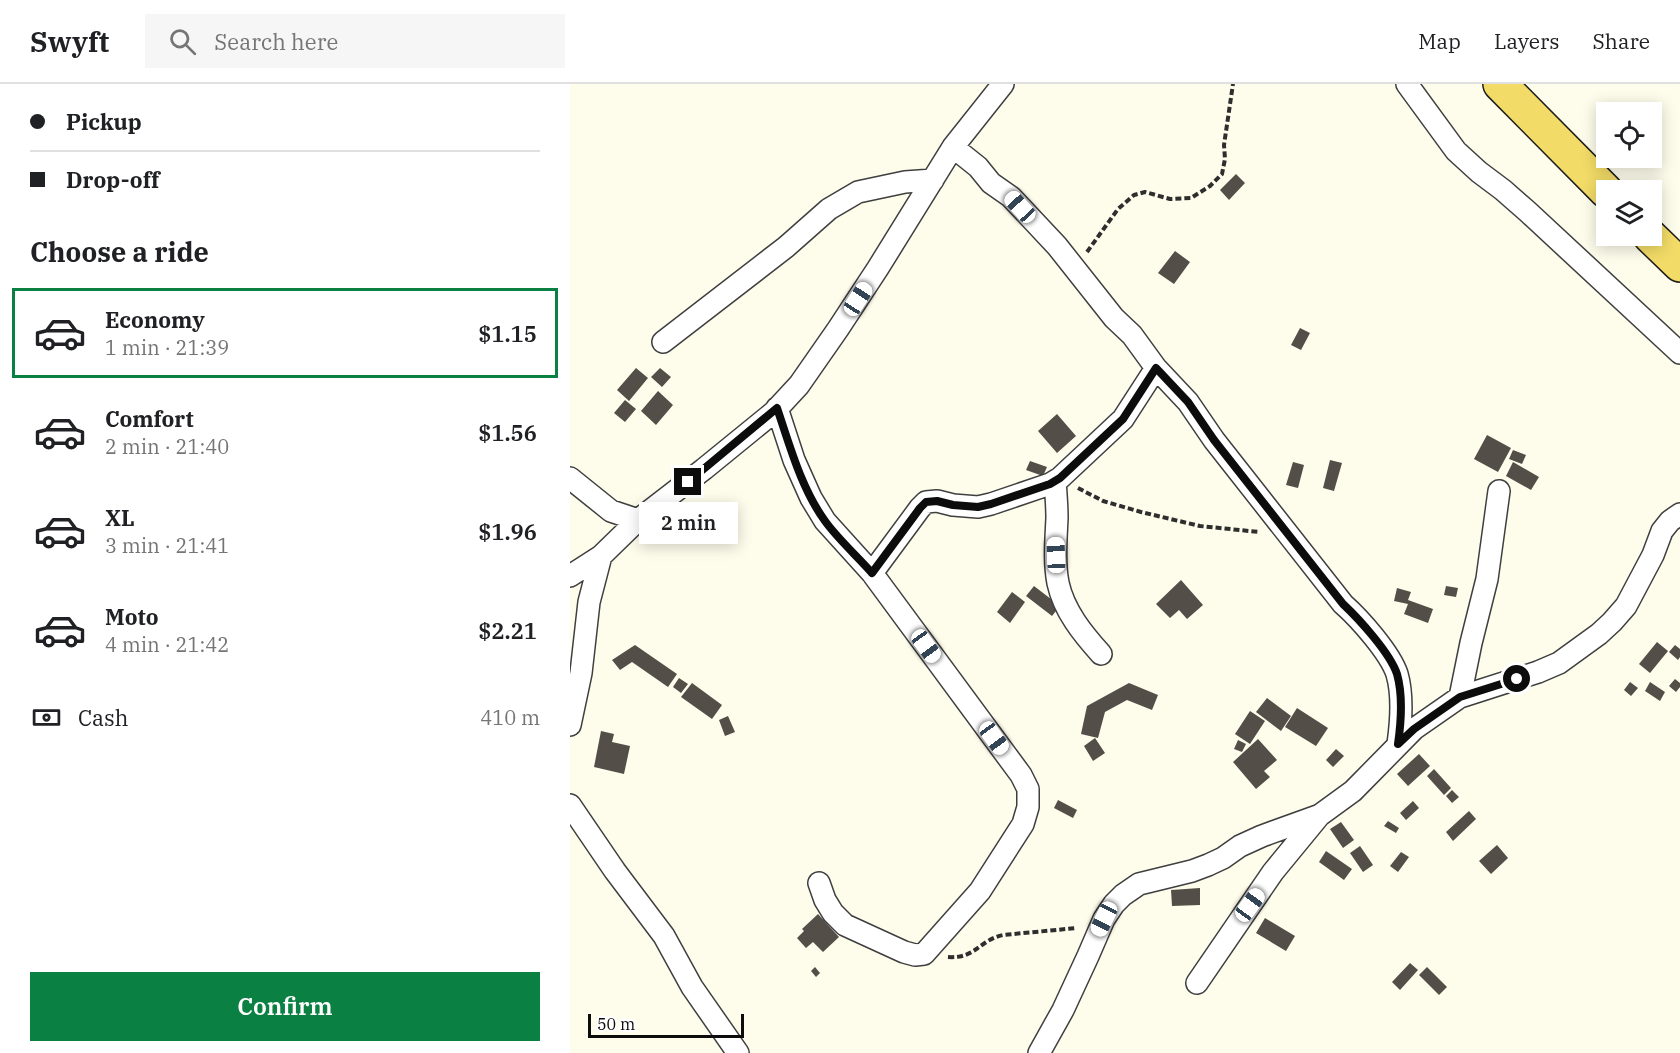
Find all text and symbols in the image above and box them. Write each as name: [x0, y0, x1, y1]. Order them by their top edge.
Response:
search box: [145, 14, 565, 68]
text: Swyft: [30, 23, 109, 60]
icon: search: [166, 25, 199, 58]
text: Search here: [214, 27, 338, 56]
text: Map: [1418, 27, 1461, 55]
text: Layers: [1494, 27, 1560, 55]
text: Share: [1593, 27, 1650, 55]
map controls: [1596, 102, 1662, 246]
button: locate: [1596, 102, 1662, 168]
text: Pickup: [66, 107, 142, 136]
text: Drop-off: [66, 165, 160, 194]
button: layers: [1596, 180, 1662, 246]
car: [1001, 188, 1039, 226]
text: Choose a ride: [30, 234, 209, 269]
car: [841, 279, 875, 319]
text: Economy: [105, 305, 205, 334]
icon: car: [33, 306, 87, 360]
text: $1.15: [478, 319, 537, 348]
text: 1 min · 21:39: [105, 334, 229, 361]
text: Comfort: [105, 404, 194, 433]
icon: car: [33, 405, 87, 459]
text: $1.56: [478, 418, 537, 447]
text: 2 min · 21:40: [105, 433, 229, 460]
route end: [674, 468, 701, 495]
text: XL: [105, 503, 135, 532]
callout: 2 min: [638, 503, 738, 545]
icon: car: [33, 504, 87, 558]
text: 2 min: [661, 509, 716, 536]
text: $1.96: [478, 517, 537, 546]
text: 3 min · 21:41: [105, 532, 229, 559]
car: [1046, 537, 1066, 573]
text: Moto: [105, 602, 159, 631]
icon: car: [33, 603, 87, 657]
text: $2.21: [478, 616, 537, 645]
car: [908, 626, 944, 666]
text: 4 min · 21:42: [105, 631, 229, 658]
route start: [1503, 665, 1530, 692]
icon: cash: [30, 701, 63, 734]
text: Cash: [78, 703, 129, 732]
text: 410 m: [480, 704, 540, 731]
car: [976, 718, 1012, 758]
car: [1232, 885, 1268, 925]
car: [1088, 899, 1120, 939]
button: Confirm: [30, 972, 540, 1041]
scale bar: [588, 1011, 744, 1038]
text: 50 m: [597, 1014, 635, 1034]

